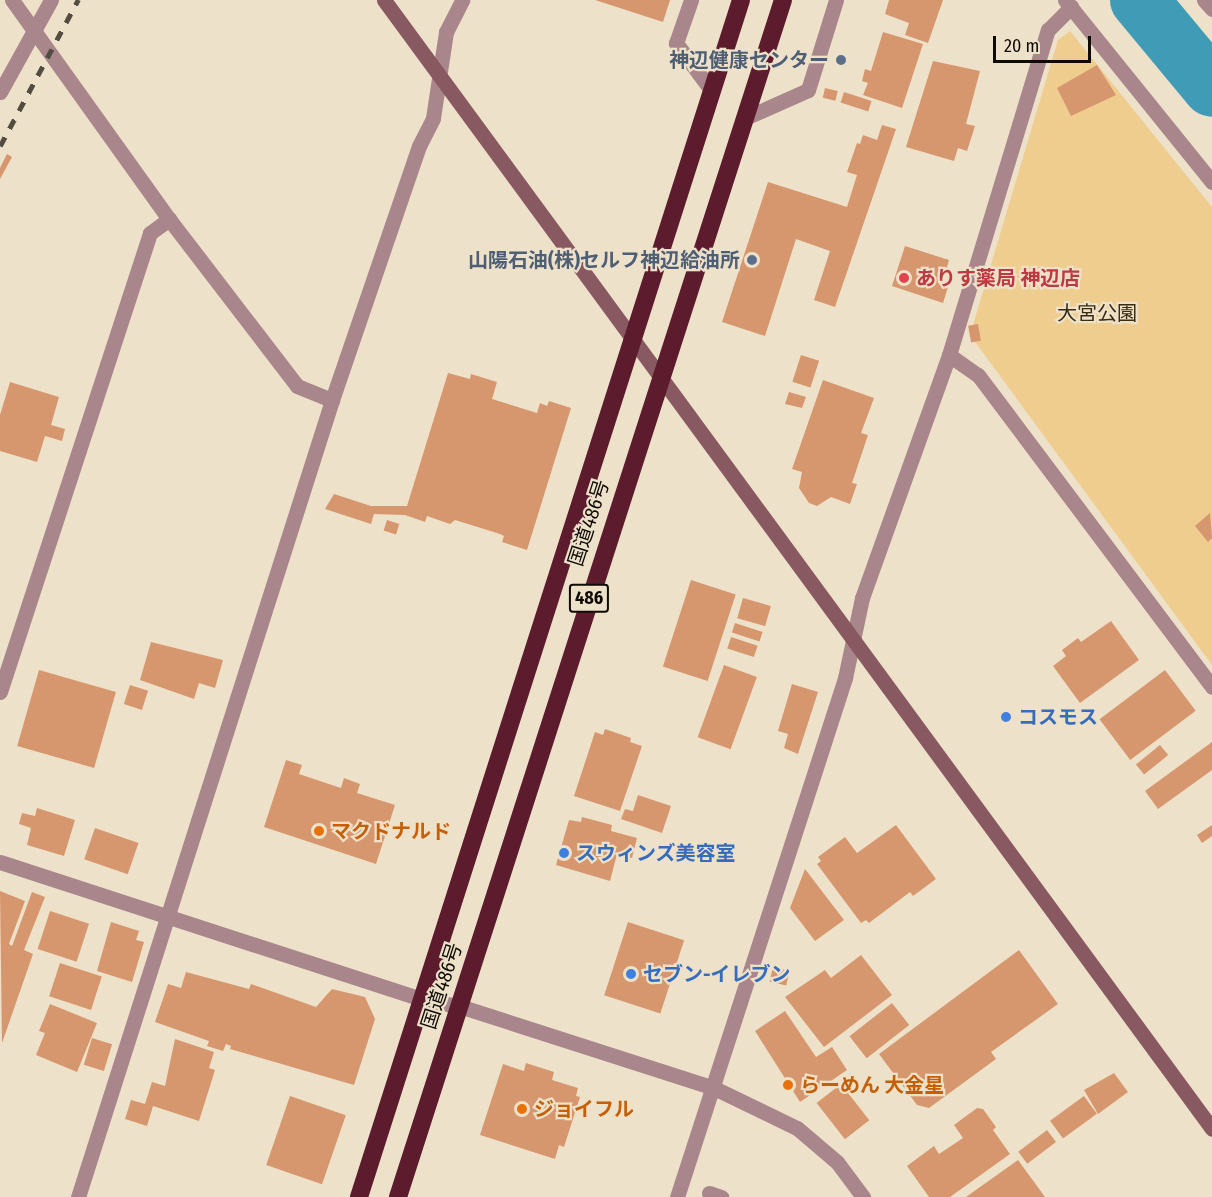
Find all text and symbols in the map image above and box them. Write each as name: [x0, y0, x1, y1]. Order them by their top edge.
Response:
scale bar: [996, 24, 1094, 62]
text: 20 m: [1004, 35, 1039, 57]
place label: 神辺健康センター: [669, 48, 829, 72]
marker: 神辺健康センター: [834, 53, 848, 67]
place label: 山陽石油(株)セルフ神辺給油所: [468, 248, 740, 272]
marker: 山陽石油(株)セルフ神辺給油所: [745, 253, 759, 267]
place label: ありす薬局 神辺店: [916, 266, 1080, 290]
marker: ありす薬局 神辺店: [897, 271, 911, 285]
park label: 大宮公園: [1057, 301, 1137, 325]
street label: 国道486号: [564, 477, 614, 569]
road number: 486: [568, 583, 610, 613]
place label: コスモス: [1018, 705, 1098, 729]
marker: コスモス: [999, 710, 1013, 724]
place label: マクドナルド: [331, 819, 451, 843]
marker: マクドナルド: [312, 824, 326, 838]
place label: スウィンズ美容室: [576, 841, 736, 865]
marker: スウィンズ美容室: [557, 846, 571, 860]
street label: 国道486号: [417, 940, 467, 1032]
place label: セブン-イレブン: [643, 962, 790, 986]
marker: セブン-イレブン: [624, 967, 638, 981]
place label: らーめん 大金星: [800, 1073, 944, 1097]
marker: らーめん 大金星: [781, 1078, 795, 1092]
place label: ジョイフル: [534, 1097, 634, 1121]
marker: ジョイフル: [515, 1102, 529, 1116]

